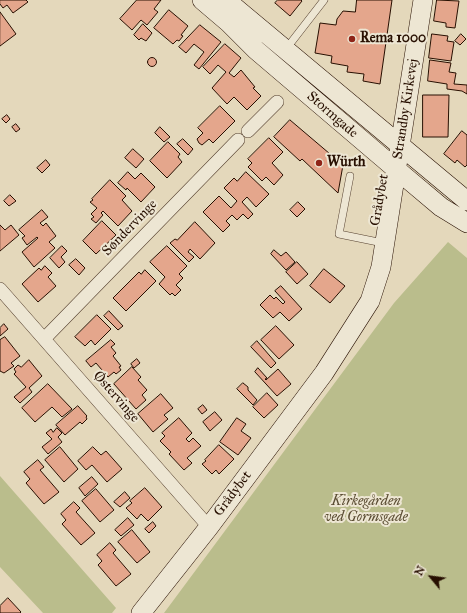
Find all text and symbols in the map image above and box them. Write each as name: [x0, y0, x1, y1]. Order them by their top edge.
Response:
place label: Rema 1000: [360, 31, 426, 47]
marker: Rema 1000: [347, 34, 357, 44]
street label: Strandby Kirkevej: [390, 57, 422, 161]
street label: Stormgade: [303, 88, 361, 142]
place label: Würth: [327, 155, 366, 171]
marker: Würth: [314, 158, 324, 168]
street label: Grådybet: [367, 173, 393, 227]
street label: Søndervinge: [99, 196, 161, 260]
street label: Østervinge: [89, 368, 143, 426]
street label: Grådybet: [211, 468, 255, 520]
park label: Kirkegården ved Gormsgade: [324, 494, 408, 526]
north arrow: [411, 557, 451, 597]
text: N: [412, 564, 428, 578]

